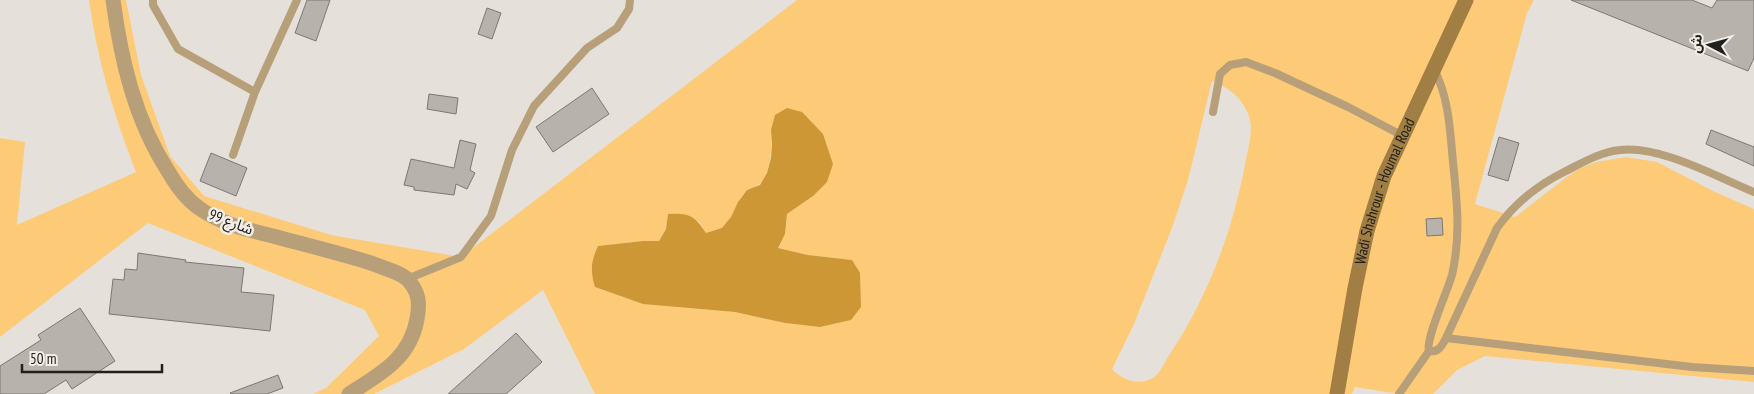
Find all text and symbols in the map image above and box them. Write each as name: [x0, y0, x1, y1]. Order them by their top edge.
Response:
north arrow: [1684, 20, 1734, 70]
text: ش: [1686, 33, 1706, 54]
street label: Wadi Shahrour - Houmal Road: [1350, 115, 1419, 266]
street label: شارع 99: [205, 204, 256, 242]
scale bar: [22, 342, 162, 374]
text: 50 m: [30, 349, 56, 368]

